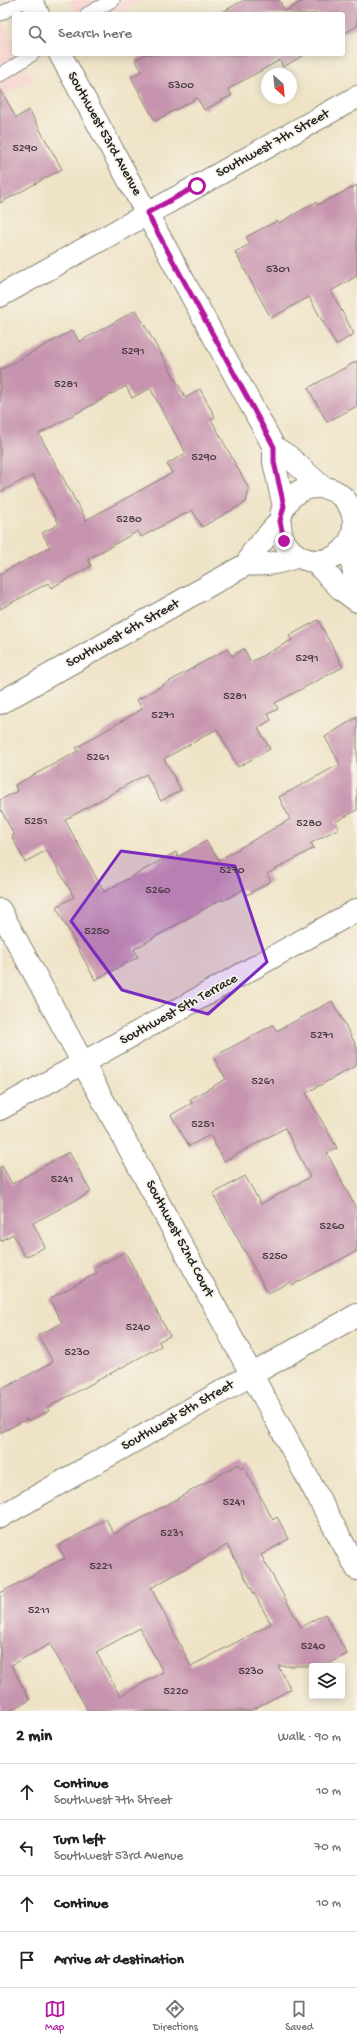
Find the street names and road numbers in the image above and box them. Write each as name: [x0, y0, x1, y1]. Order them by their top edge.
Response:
street label: Southwest 53rd Avenue: [63, 69, 146, 200]
street label: Southwest 7th Street: [213, 105, 334, 182]
street label: Southwest 6th Street: [63, 595, 184, 672]
street label: Southwest 5th Terrace: [117, 970, 242, 1049]
street label: Southwest 52nd Court: [141, 1177, 218, 1302]
street label: Southwest 5th Street: [119, 1376, 238, 1455]

